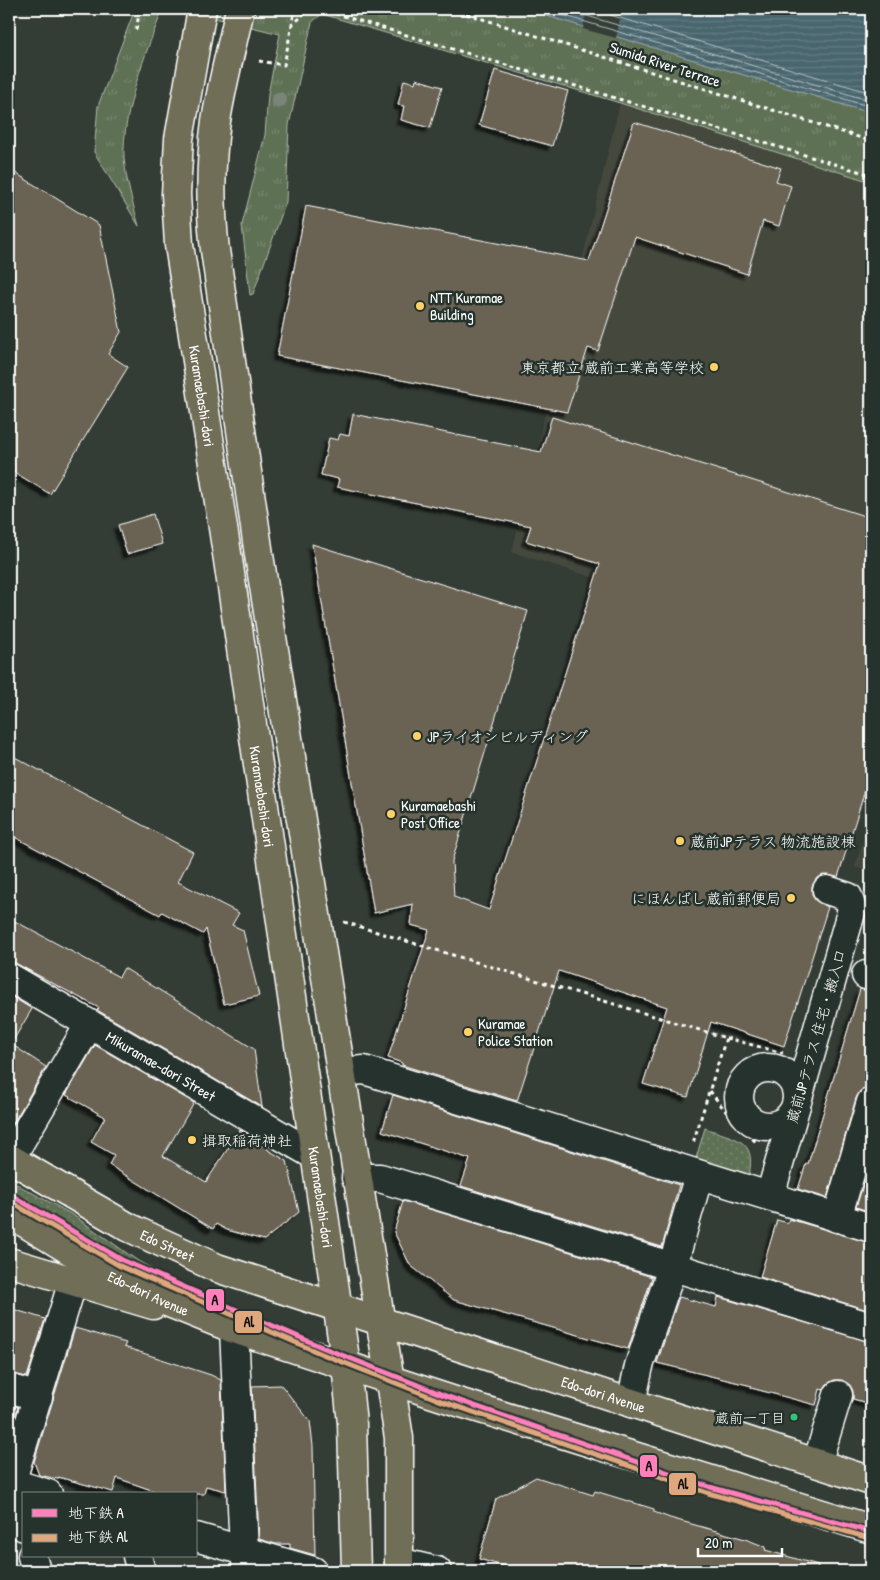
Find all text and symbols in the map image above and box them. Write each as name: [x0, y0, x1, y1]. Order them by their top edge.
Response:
street label: Sumida River Terrace: [607, 36, 723, 92]
place label: NTT Kuramae Building: [430, 287, 503, 325]
marker: NTT Kuramae Building: [414, 300, 426, 312]
street label: Kuramaebashi-dori: [184, 344, 221, 448]
place label: 東京都立 蔵前工業高等学校: [521, 357, 704, 378]
marker: 東京都立 蔵前工業高等学校: [708, 361, 720, 373]
place label: JPライオンビルディング: [427, 726, 588, 747]
marker: JPライオンビルディング: [411, 730, 423, 742]
street label: Kuramaebashi-dori: [245, 744, 280, 849]
place label: Kuramaebashi Post Office: [401, 795, 476, 833]
marker: Kuramaebashi Post Office: [385, 808, 397, 820]
place label: 蔵前JPテラス 物流施設棟: [690, 831, 856, 852]
marker: 蔵前JPテラス 物流施設棟: [674, 835, 686, 847]
place label: にほんばし蔵前郵便局: [631, 888, 781, 909]
marker: にほんばし蔵前郵便局: [785, 892, 797, 904]
street label: 蔵前JPテラス 住宅・搬入口: [781, 946, 851, 1126]
place label: Kuramae Police Station: [478, 1013, 553, 1051]
street label: Mikuramae-dori Street: [102, 1025, 221, 1106]
marker: Kuramae Police Station: [462, 1026, 474, 1038]
place label: 揖取稲荷神社: [202, 1130, 292, 1151]
marker: 揖取稲荷神社: [186, 1134, 198, 1146]
street label: Kuramaebashi-dori: [304, 1145, 339, 1249]
street label: Edo Street: [137, 1224, 198, 1267]
street label: Edo-dori Avenue: [104, 1265, 192, 1320]
line badge: A: [205, 1288, 225, 1312]
text: A: [212, 1290, 219, 1309]
line badge: Al: [234, 1310, 263, 1334]
text: Al: [244, 1312, 255, 1331]
street label: Edo-dori Avenue: [559, 1370, 648, 1417]
place label: 蔵前一丁目: [715, 1408, 785, 1427]
marker: 蔵前一丁目: [789, 1412, 799, 1422]
line badge: A: [639, 1454, 658, 1478]
text: A: [646, 1456, 653, 1475]
line badge: Al: [668, 1472, 697, 1496]
text: Al: [678, 1474, 689, 1493]
legend: [22, 1492, 198, 1558]
text: 地下鉄 A: [68, 1502, 124, 1523]
scale bar: [698, 1525, 781, 1557]
text: 地下鉄 Al: [68, 1526, 128, 1547]
text: 20 m: [705, 1532, 732, 1553]

